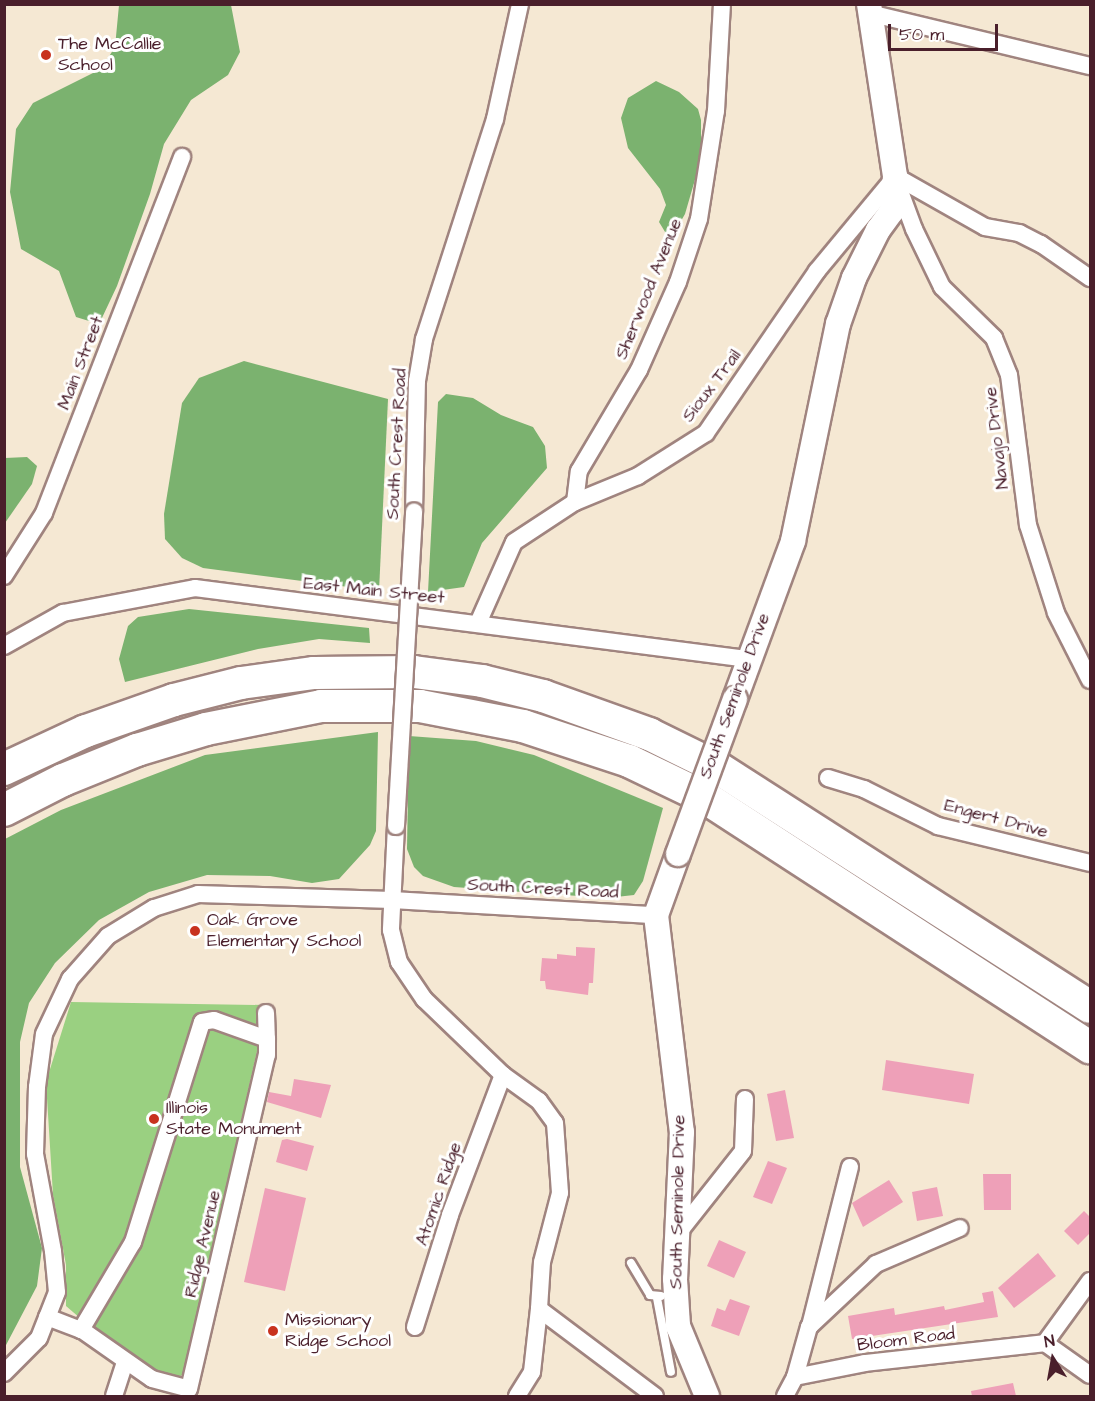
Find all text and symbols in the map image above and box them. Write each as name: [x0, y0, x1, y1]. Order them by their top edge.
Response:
scale bar: [891, 12, 1000, 50]
text: 50 m: [899, 22, 944, 47]
place label: The McCallie School: [58, 34, 161, 76]
marker: The McCallie School: [39, 48, 53, 62]
street label: Sherwood Avenue: [611, 215, 687, 363]
street label: Main Street: [53, 313, 109, 413]
street label: Sioux Trail: [678, 346, 746, 426]
street label: South Crest Road: [382, 368, 412, 520]
street label: Navajo Drive: [980, 386, 1014, 490]
street label: East Main Street: [302, 573, 446, 609]
street label: South Seminole Drive: [695, 610, 775, 782]
street label: Engert Drive: [942, 795, 1050, 843]
street label: South Crest Road: [467, 874, 619, 904]
place label: Oak Grove Elementary School: [207, 910, 361, 952]
marker: Oak Grove Elementary School: [188, 924, 202, 938]
place label: Illinois State Monument: [166, 1098, 301, 1140]
marker: Illinois State Monument: [147, 1112, 161, 1126]
street label: South Seminole Drive: [666, 1115, 690, 1289]
street label: Atomic Ridge: [411, 1139, 467, 1249]
street label: Ridge Avenue: [180, 1188, 226, 1300]
place label: Missionary Ridge School: [285, 1310, 391, 1352]
street label: Bloom Road: [856, 1323, 956, 1357]
marker: Missionary Ridge School: [266, 1324, 280, 1338]
north arrow: [1023, 1329, 1083, 1389]
text: N: [1043, 1330, 1057, 1353]

